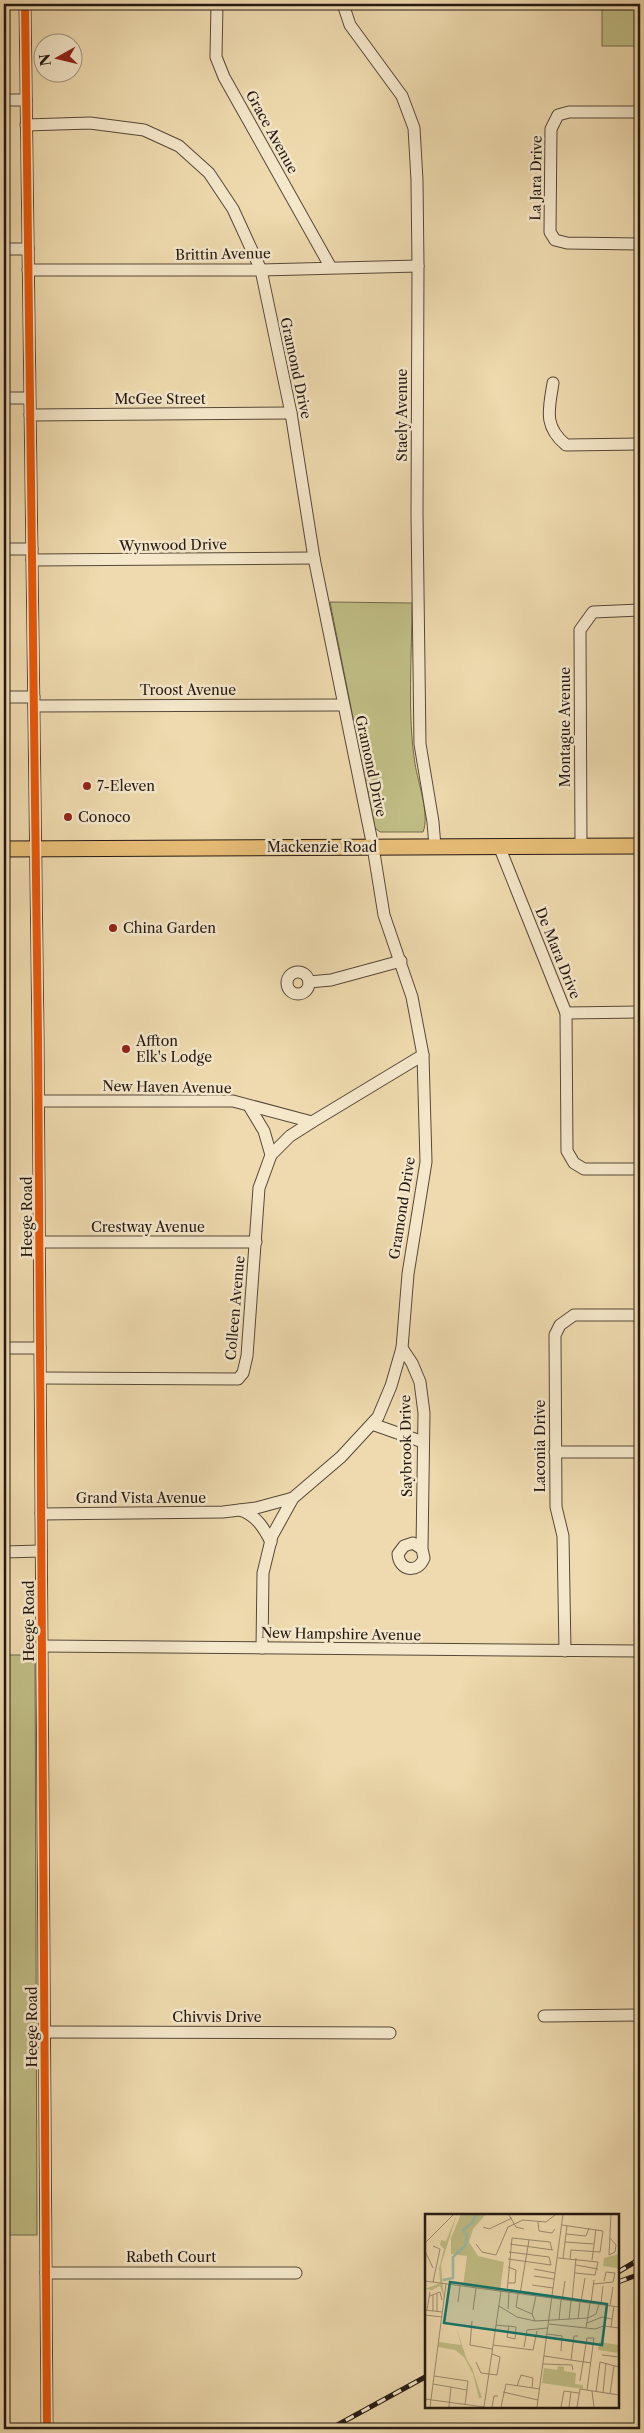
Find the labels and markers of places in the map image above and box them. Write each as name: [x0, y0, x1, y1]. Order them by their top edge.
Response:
place label: 7-Eleven: [97, 777, 155, 795]
marker: 7-Eleven: [81, 780, 93, 792]
place label: Conoco: [78, 808, 131, 826]
marker: Conoco: [62, 811, 74, 823]
place label: China Garden: [123, 919, 216, 937]
marker: China Garden: [107, 922, 119, 934]
place label: Affton Elk's Lodge: [135, 1032, 212, 1066]
marker: Affton Elk's Lodge: [120, 1043, 132, 1055]

